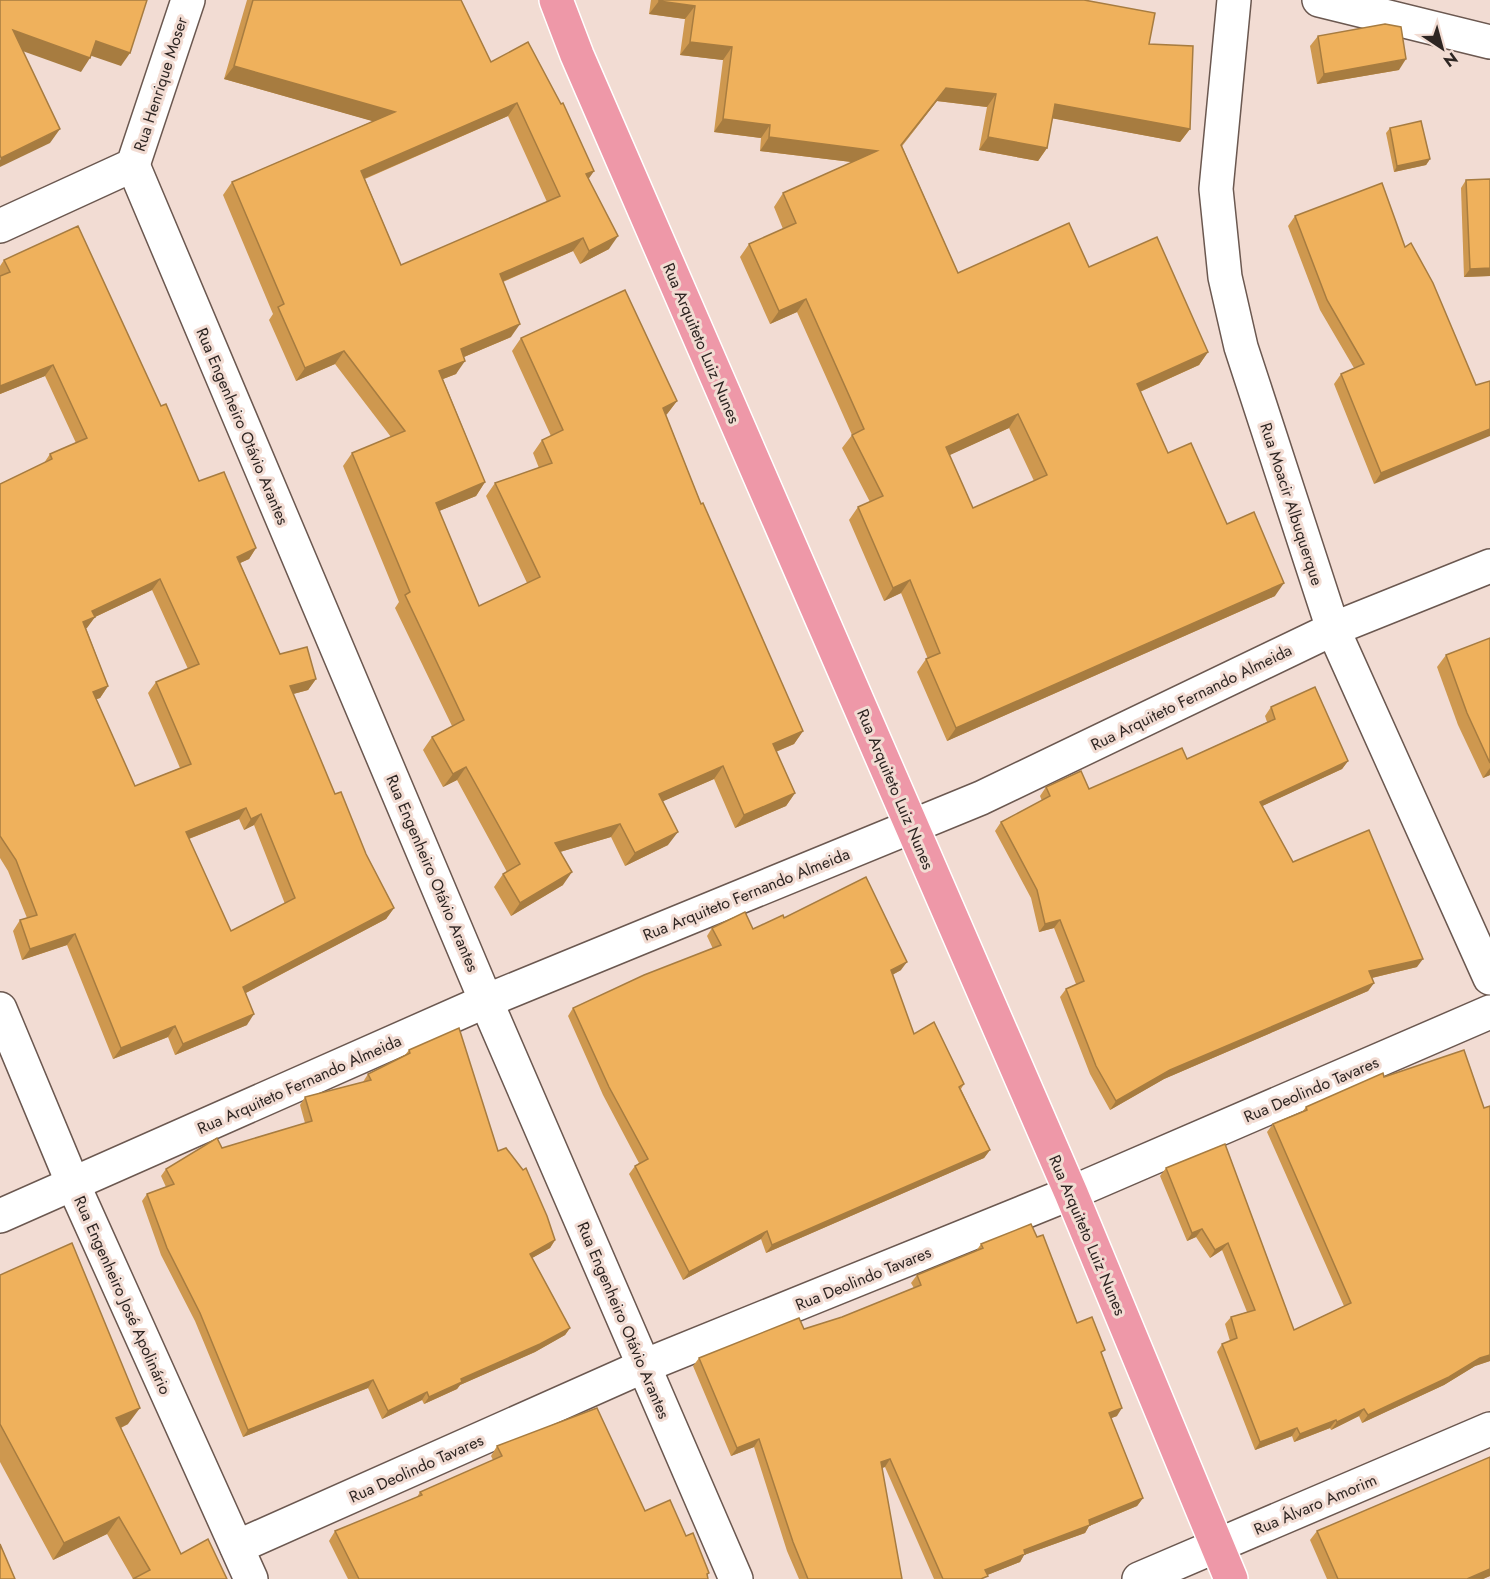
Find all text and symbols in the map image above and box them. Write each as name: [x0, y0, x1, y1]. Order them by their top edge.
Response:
street label: Rua Henrique Moser: [128, 14, 193, 154]
north arrow: [1412, 18, 1472, 78]
text: N: [1439, 47, 1462, 73]
street label: Rua Arquiteto Luiz Nunes: [657, 259, 746, 427]
street label: Rua Engenheiro Otávio Arantes: [191, 324, 295, 528]
street label: Rua Moacir Albuquerque: [1254, 420, 1329, 588]
street label: Rua Arquiteto Fernando Almeida: [1087, 639, 1296, 756]
street label: Rua Arquiteto Luiz Nunes: [851, 705, 940, 873]
street label: Rua Engenheiro Otávio Arantes: [381, 771, 485, 975]
street label: Rua Arquiteto Fernando Almeida: [639, 842, 853, 947]
street label: Rua Arquiteto Fernando Almeida: [194, 1029, 405, 1140]
street label: Rua Deolindo Tavares: [1240, 1051, 1382, 1128]
street label: Rua Arquiteto Luiz Nunes: [1043, 1151, 1132, 1319]
street label: Rua Engenheiro José Apolinário: [68, 1192, 177, 1398]
street label: Rua Engenheiro Otávio Arantes: [572, 1218, 676, 1422]
street label: Rua Deolindo Tavares: [792, 1241, 935, 1316]
street label: Rua Deolindo Tavares: [345, 1429, 487, 1508]
street label: Rua Álvaro Amorim: [1250, 1468, 1380, 1541]

